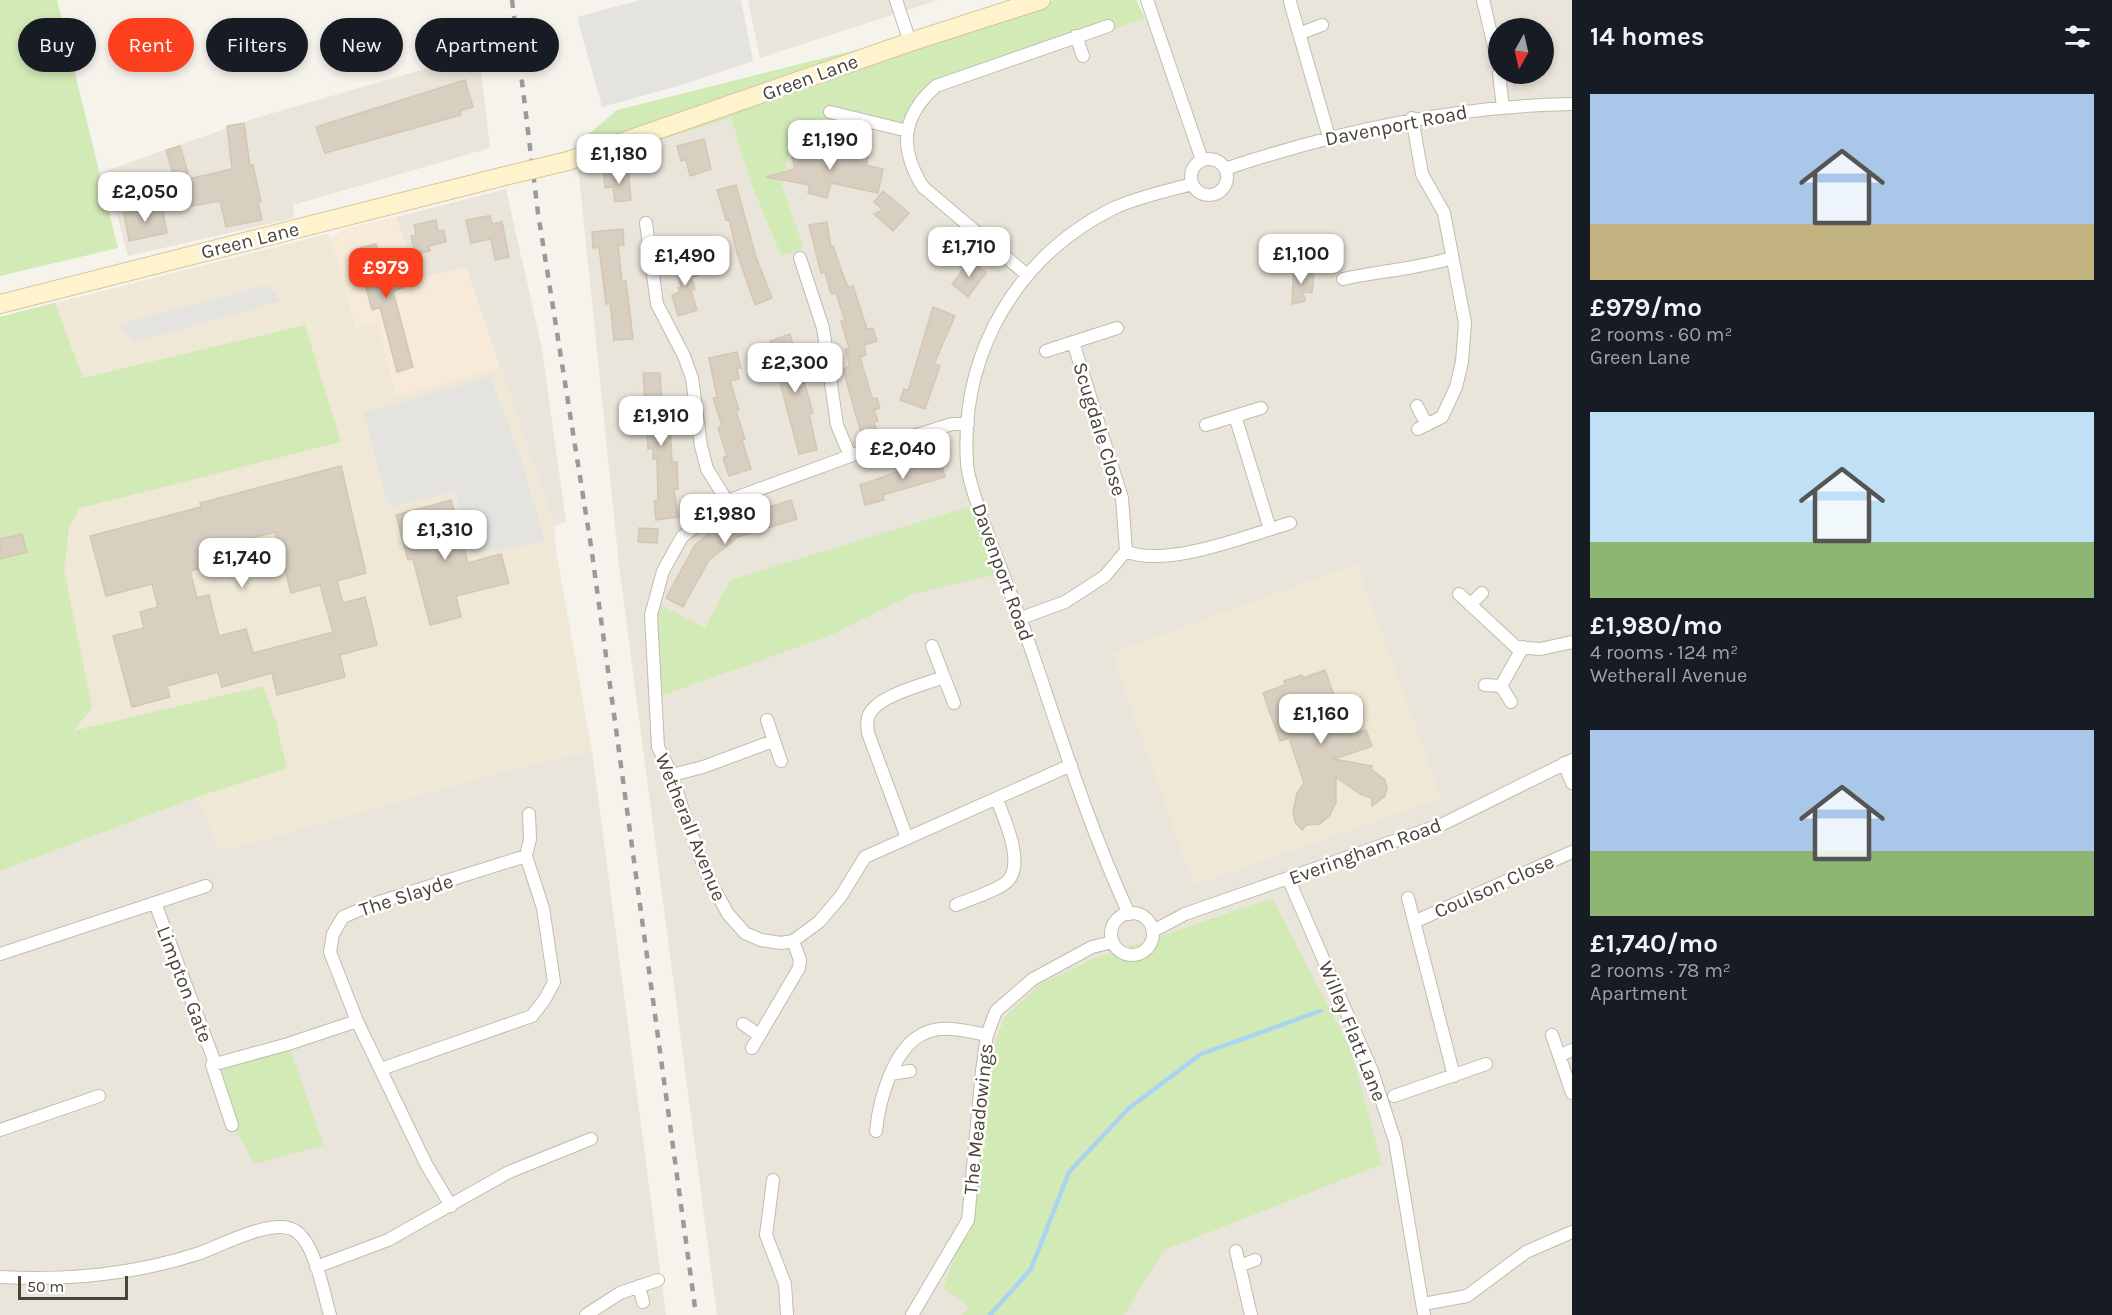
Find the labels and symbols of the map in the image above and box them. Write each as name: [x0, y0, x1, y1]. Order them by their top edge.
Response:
north arrow: [1488, 18, 1554, 84]
street label: Green Lane: [759, 50, 861, 105]
street label: Davenport Road: [1323, 100, 1469, 151]
pin: £1,190: [781, 120, 879, 171]
pin: £1,180: [570, 134, 668, 185]
pin: £2,050: [96, 172, 194, 223]
street label: Green Lane: [199, 217, 302, 264]
pin: £1,710: [920, 227, 1018, 278]
pin: £1,100: [1252, 234, 1350, 285]
pin: £1,490: [636, 236, 734, 287]
pin: £979: [350, 248, 422, 299]
pin: £2,300: [746, 343, 844, 394]
street label: Scugdale Close: [1068, 359, 1131, 499]
pin: £1,910: [612, 396, 710, 447]
pin: £2,040: [854, 429, 952, 480]
pin: £1,980: [676, 494, 774, 545]
street label: Davenport Road: [967, 500, 1038, 644]
pin: £1,310: [396, 510, 494, 561]
pin: £1,740: [193, 538, 291, 589]
pin: £1,160: [1272, 694, 1370, 745]
street label: Wetherall Avenue: [650, 750, 731, 904]
street label: Everingham Road: [1286, 813, 1445, 890]
street label: Coulson Close: [1431, 850, 1558, 923]
street label: The Slayde: [356, 870, 456, 921]
street label: Limpton Gate: [152, 923, 217, 1046]
street label: Willey Flatt Lane: [1314, 958, 1391, 1105]
street label: The Meadowings: [959, 1042, 998, 1196]
scale bar: [18, 1273, 128, 1300]

